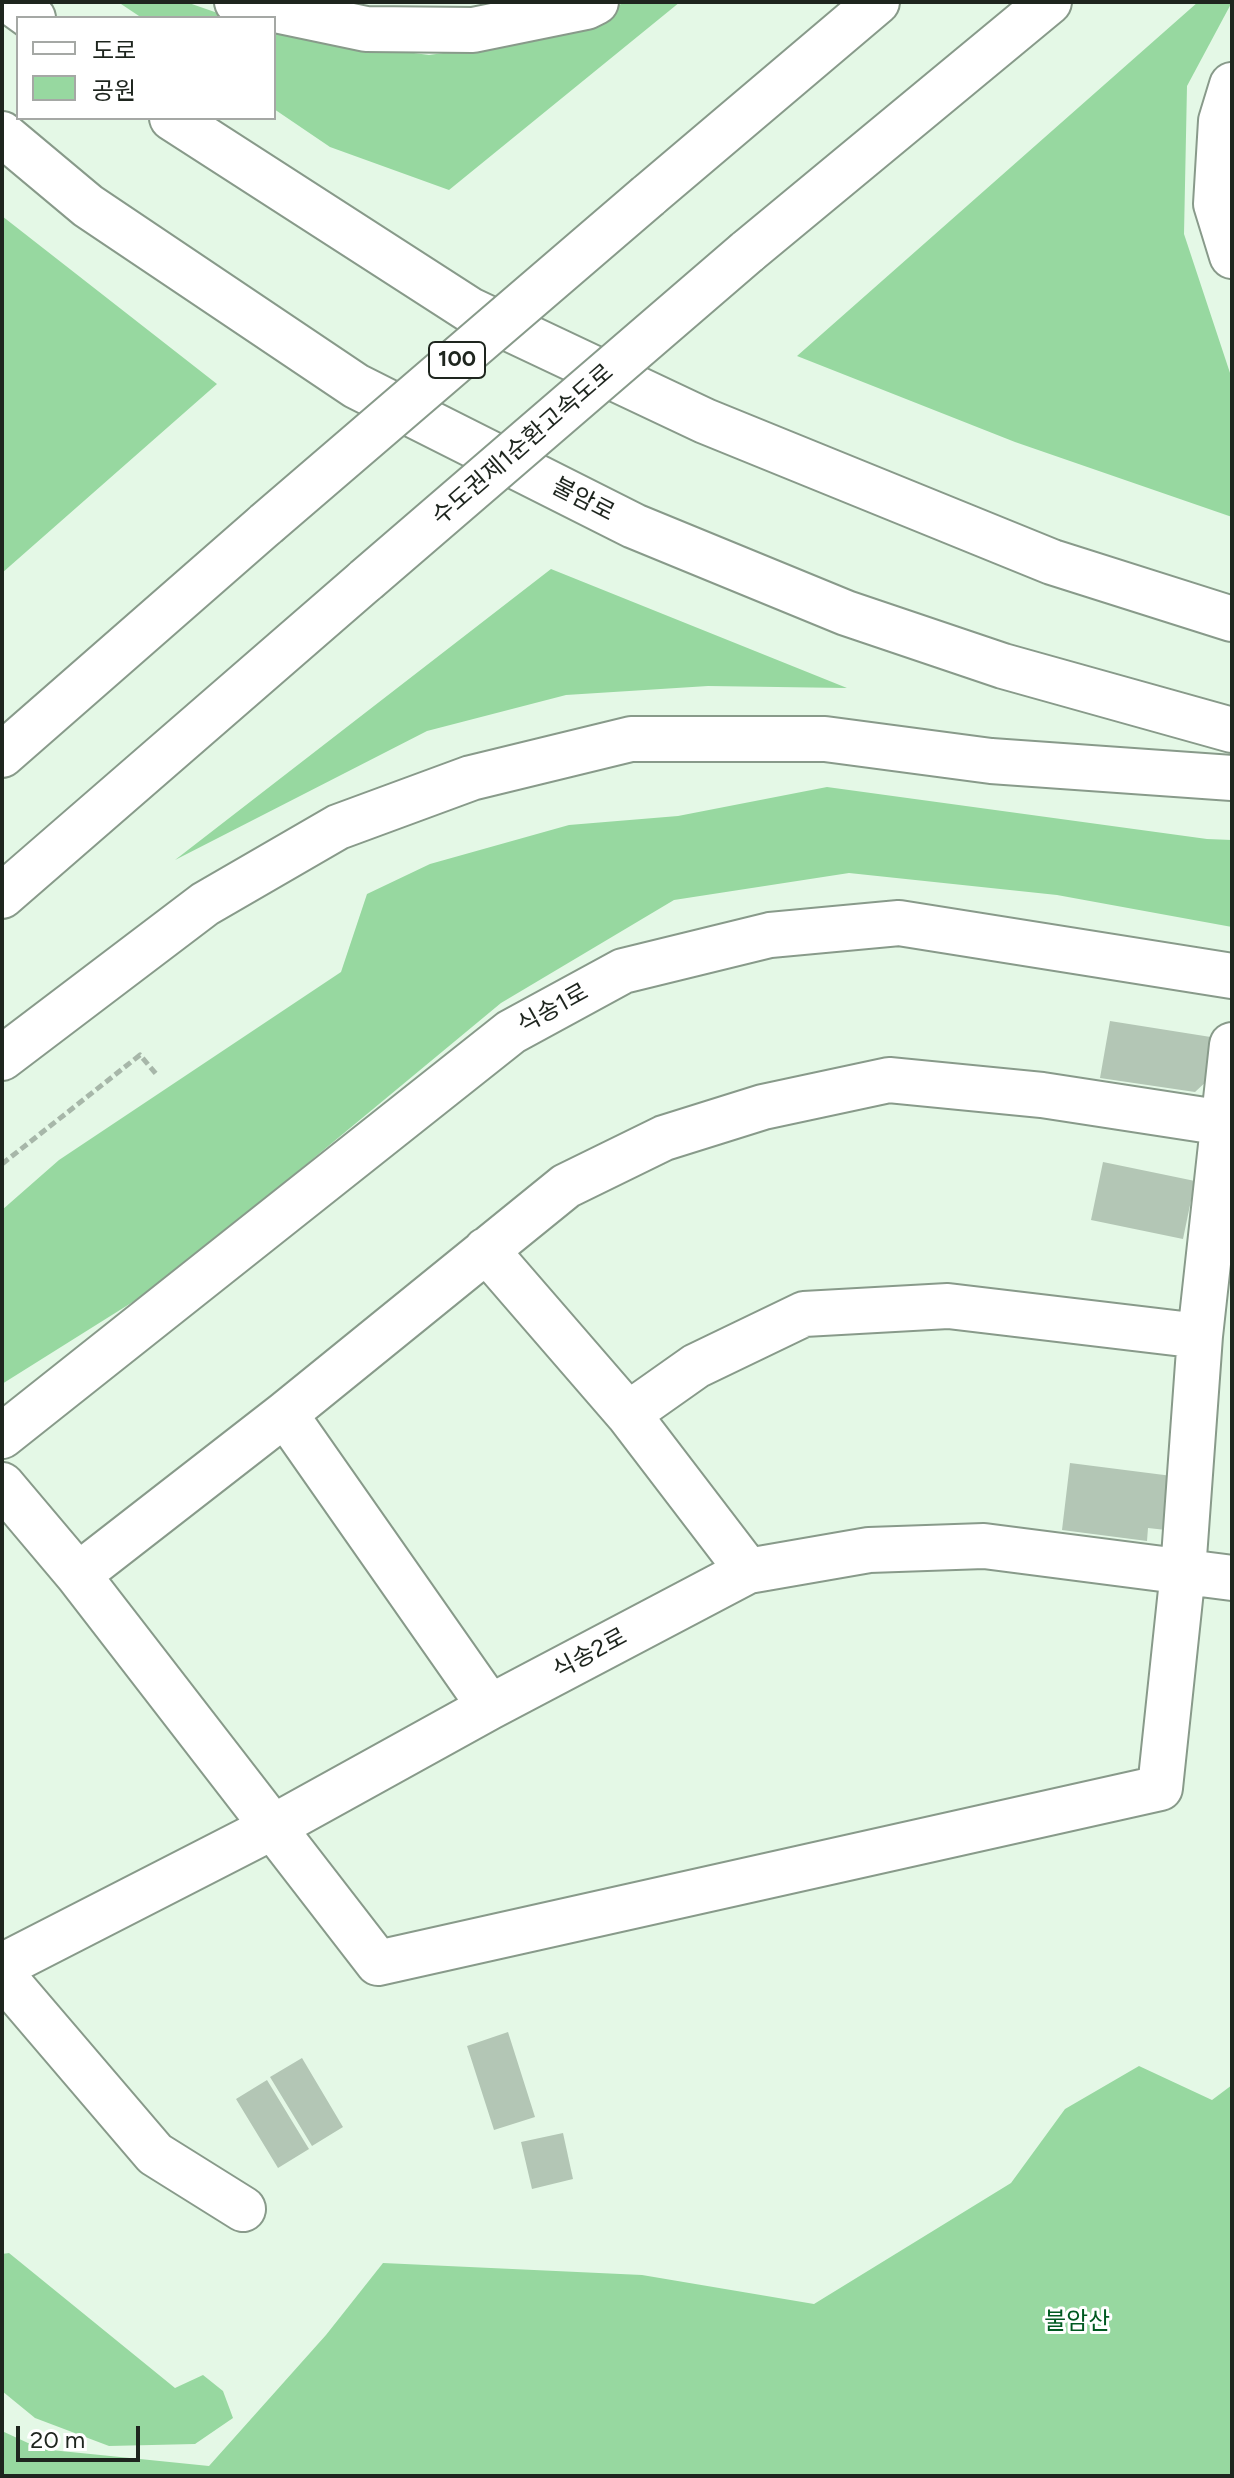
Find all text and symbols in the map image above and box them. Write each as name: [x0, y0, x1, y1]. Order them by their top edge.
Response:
legend: [16, 16, 276, 120]
text: 도로: [92, 36, 136, 65]
text: 공원: [92, 76, 136, 105]
road number: 100: [429, 342, 485, 378]
street label: 수도권제1순환고속도로: [426, 358, 620, 532]
street label: 불암로: [547, 472, 619, 528]
street label: 식송1로: [513, 978, 593, 1040]
street label: 식송2로: [548, 1623, 632, 1685]
park label: 불암산: [1044, 2308, 1110, 2336]
scale bar: [20, 2410, 144, 2460]
text: 20 m: [30, 2425, 85, 2454]

